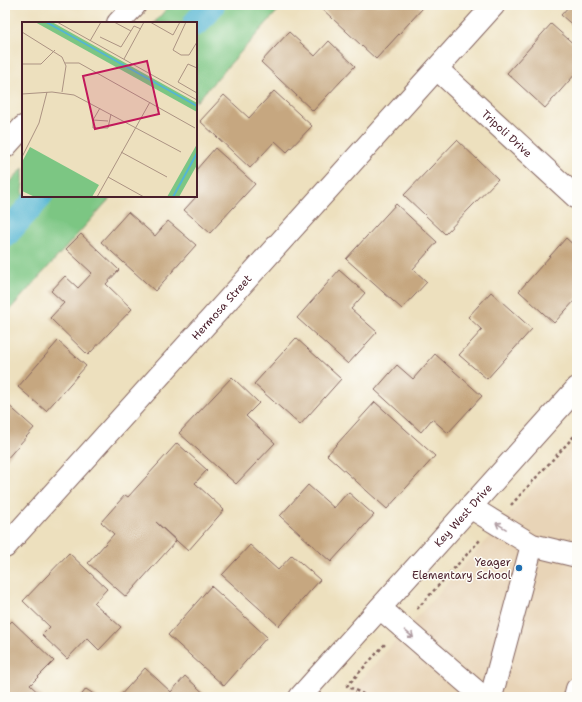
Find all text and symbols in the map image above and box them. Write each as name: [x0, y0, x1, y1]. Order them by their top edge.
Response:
inset map: [22, 22, 197, 197]
street label: Tripoli Drive: [478, 107, 535, 161]
street label: Hermosa Street: [188, 272, 255, 343]
street label: Key West Drive: [431, 481, 496, 550]
one-way arrow: [496, 522, 507, 530]
place label: Yeager Elementary School: [412, 555, 512, 583]
marker: Yeager Elementary School: [514, 563, 524, 573]
one-way arrow: [404, 630, 414, 639]

